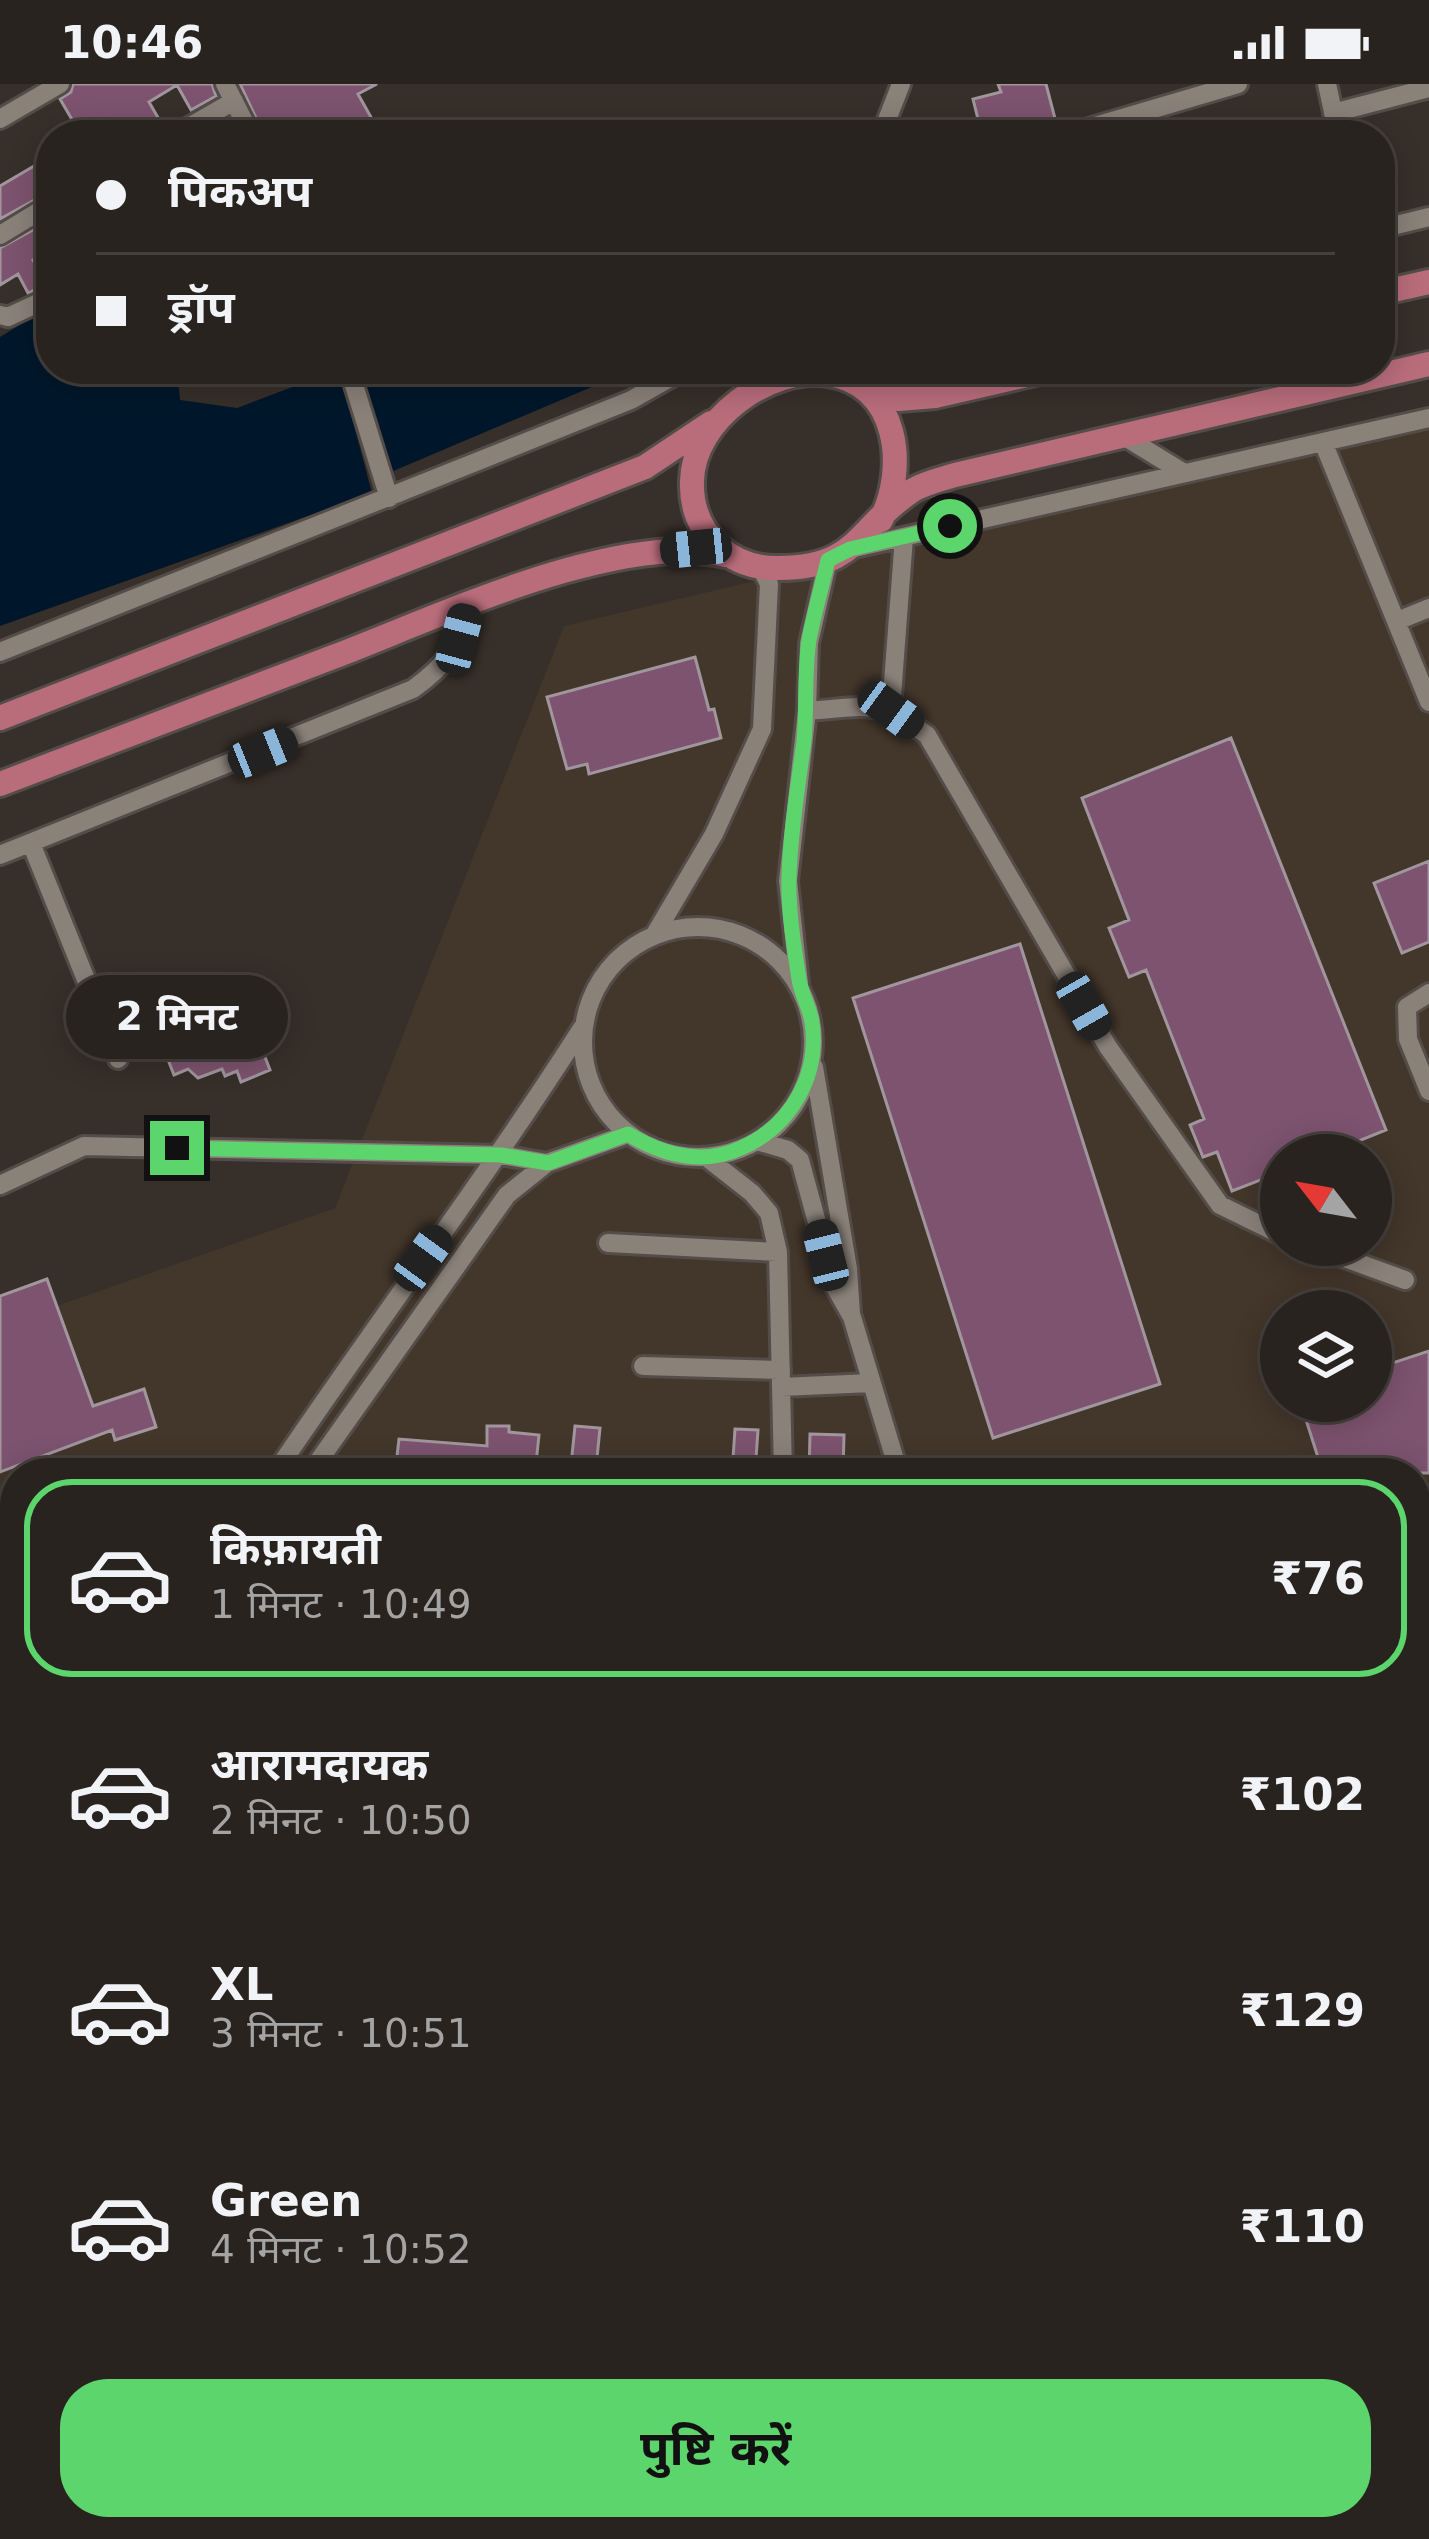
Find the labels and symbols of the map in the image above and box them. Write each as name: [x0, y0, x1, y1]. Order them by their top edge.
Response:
route start: [923, 499, 977, 553]
car: [658, 526, 734, 570]
car: [432, 600, 486, 678]
car: [851, 674, 931, 746]
car: [223, 722, 303, 782]
car: [1050, 966, 1118, 1046]
callout: 2 मिनट: [66, 974, 288, 1058]
route end: [150, 1121, 204, 1175]
north arrow: [1260, 1134, 1392, 1266]
car: [800, 1216, 852, 1294]
car: [387, 1218, 459, 1298]

